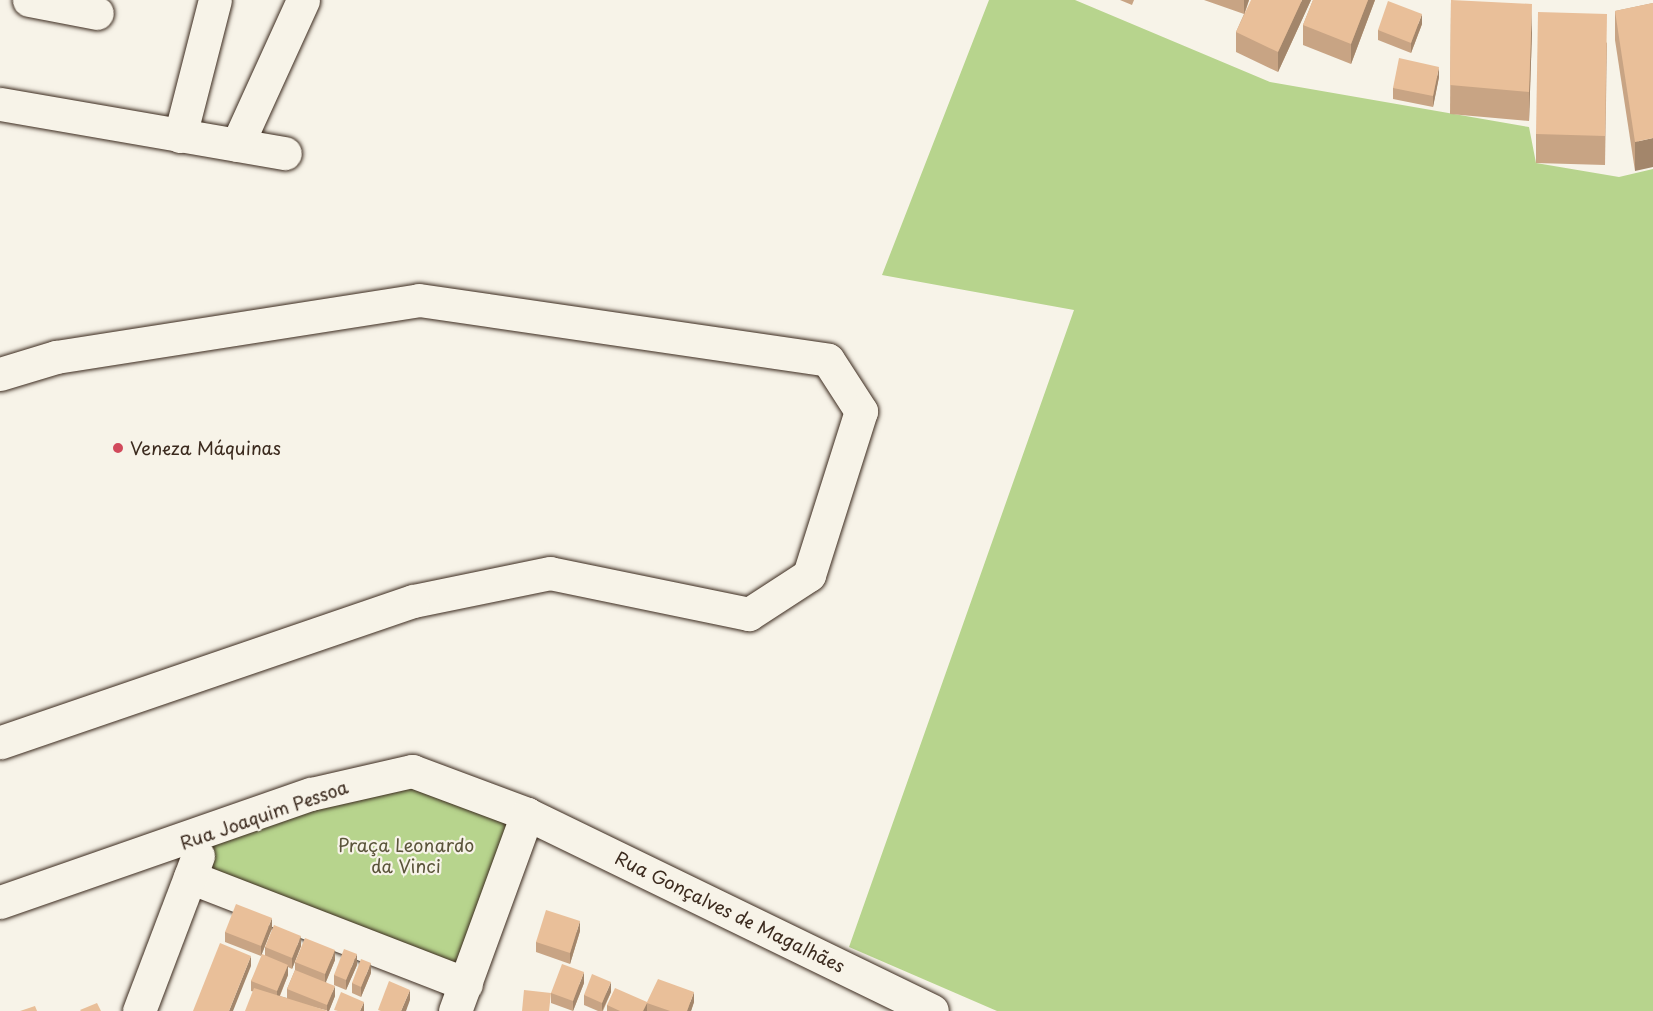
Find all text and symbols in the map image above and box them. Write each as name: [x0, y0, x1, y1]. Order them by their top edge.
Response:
place label: Veneza Máquinas: [130, 437, 281, 459]
marker: Veneza Máquinas: [111, 441, 125, 455]
street label: Rua Joaquim Pessoa: [177, 776, 351, 854]
park label: Praça Leonardo da Vinci: [338, 835, 474, 878]
street label: Rua Gonçalves de Magalhães: [611, 847, 849, 977]

